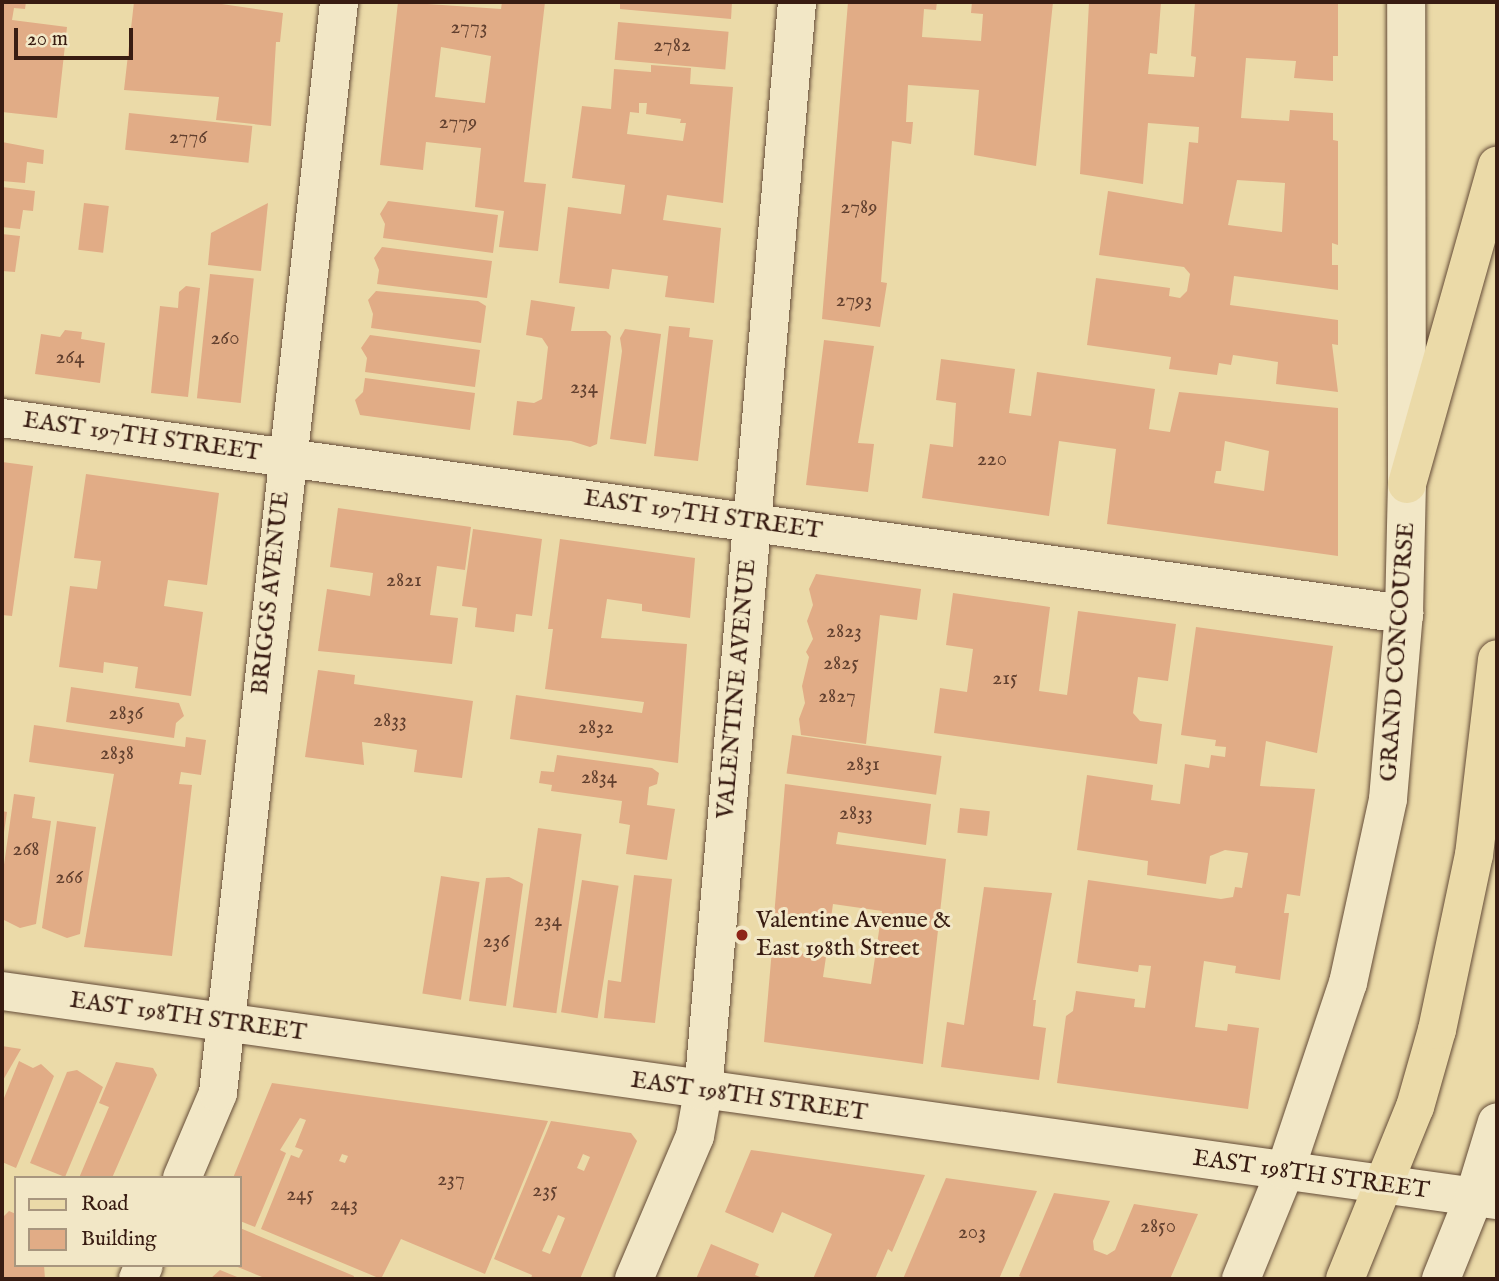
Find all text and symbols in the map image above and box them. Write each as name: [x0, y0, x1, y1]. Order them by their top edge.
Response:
scale bar: [18, 14, 136, 58]
house number: 2773: [450, 15, 488, 41]
text: 20 m: [27, 26, 68, 53]
house number: 2782: [653, 33, 691, 59]
house number: 2779: [439, 110, 477, 136]
house number: 2776: [169, 125, 207, 151]
house number: 2789: [841, 195, 877, 221]
house number: 2793: [836, 288, 872, 314]
house number: 260: [210, 326, 240, 352]
house number: 264: [55, 345, 85, 371]
house number: 234: [570, 375, 598, 401]
street label: EAST 197TH STREET: [21, 406, 263, 468]
house number: 220: [977, 447, 1007, 473]
street label: EAST 197TH STREET: [582, 484, 824, 546]
street label: BRIGGS AVENUE: [246, 490, 296, 696]
street label: GRAND CONCOURSE: [1375, 521, 1421, 783]
street label: VALENTINE AVENUE: [711, 558, 763, 820]
house number: 2821: [386, 568, 422, 594]
house number: 2823: [826, 619, 862, 645]
house number: 2825: [823, 651, 859, 677]
house number: 215: [992, 666, 1018, 692]
house number: 2827: [818, 684, 856, 710]
house number: 2836: [109, 701, 143, 727]
house number: 2833: [373, 708, 407, 734]
house number: 2832: [578, 715, 614, 741]
house number: 2838: [100, 741, 134, 767]
house number: 2831: [846, 752, 880, 778]
house number: 2834: [581, 765, 617, 791]
house number: 2833: [839, 801, 873, 827]
house number: 268: [13, 837, 39, 863]
house number: 266: [55, 865, 83, 891]
place label: Valentine Avenue & East 198th Street: [756, 907, 951, 963]
house number: 234: [534, 908, 562, 934]
marker: Valentine Avenue & East 198th Street: [734, 927, 750, 943]
house number: 236: [483, 929, 509, 955]
street label: EAST 198TH STREET: [68, 986, 308, 1048]
street label: EAST 198TH STREET: [629, 1066, 869, 1128]
street label: EAST 198TH STREET: [1191, 1144, 1431, 1206]
house number: 237: [437, 1167, 465, 1193]
legend: [14, 1176, 242, 1267]
house number: 235: [532, 1178, 558, 1204]
house number: 245: [286, 1182, 314, 1208]
text: Road: [81, 1191, 128, 1218]
house number: 243: [330, 1192, 358, 1218]
house number: 2850: [1140, 1214, 1176, 1240]
house number: 203: [958, 1220, 986, 1246]
text: Building: [81, 1226, 156, 1253]

